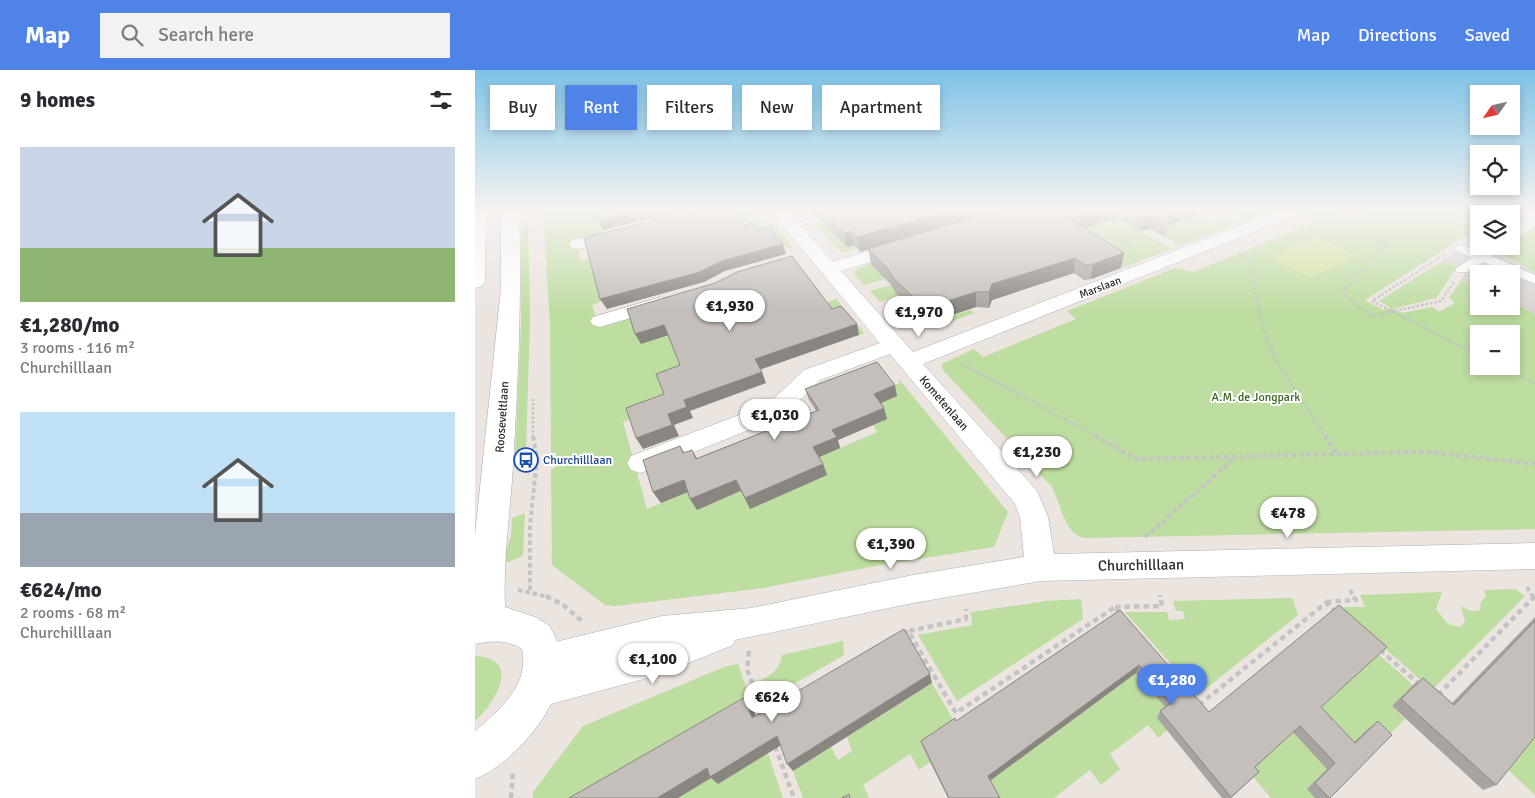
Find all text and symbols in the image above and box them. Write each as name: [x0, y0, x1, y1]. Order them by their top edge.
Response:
search box: [100, 13, 450, 58]
text: Map: [25, 20, 70, 50]
icon: search: [118, 21, 146, 49]
text: Search here: [158, 23, 254, 47]
text: Map: [1297, 24, 1330, 46]
text: Directions: [1358, 24, 1437, 46]
text: Saved: [1465, 24, 1510, 46]
chip: Buy: [490, 85, 555, 130]
chip: Rent: [565, 85, 637, 130]
chip: Filters: [647, 85, 732, 130]
chip: New: [742, 85, 812, 130]
chip: Apartment: [822, 85, 940, 130]
north arrow: [1470, 85, 1520, 135]
map controls: [1470, 85, 1520, 375]
icon: filters: [427, 86, 455, 114]
text: 9 homes: [20, 87, 95, 113]
button: locate: [1470, 145, 1520, 195]
icon: home: [193, 180, 283, 270]
button: layers: [1470, 205, 1520, 255]
button: +: [1470, 265, 1520, 315]
street label: Marslaan: [1077, 274, 1123, 301]
pin: €1,930: [689, 290, 771, 332]
text: €1,930: [706, 296, 754, 316]
pin: €1,970: [878, 296, 960, 338]
text: €1,970: [895, 302, 943, 322]
text: €1,280/mo: [20, 312, 119, 338]
button: −: [1470, 325, 1520, 375]
text: 3 rooms · 116 m²: [20, 338, 135, 358]
text: Churchilllaan: [20, 358, 112, 378]
street label: Kometenlaan: [916, 373, 971, 434]
street label: Rooseveltlaan: [493, 381, 512, 453]
park label: A.M. de Jongpark: [1212, 390, 1300, 405]
pin: €1,030: [734, 398, 816, 441]
text: €1,030: [751, 405, 799, 425]
pin: €1,230: [996, 436, 1078, 478]
text: €1,230: [1013, 442, 1061, 462]
icon: home: [193, 445, 283, 535]
bus stop icon: Churchilllaan: [513, 447, 539, 473]
place label: Churchilllaan: [543, 453, 612, 468]
pin: €478: [1258, 496, 1318, 539]
text: €478: [1271, 503, 1305, 523]
pin: €1,390: [850, 528, 932, 570]
text: €1,390: [867, 534, 915, 554]
street label: Churchilllaan: [1098, 555, 1184, 575]
text: €624/mo: [20, 577, 102, 603]
text: 2 rooms · 68 m²: [20, 603, 126, 623]
text: Churchilllaan: [20, 623, 112, 643]
pin: €1,100: [612, 642, 694, 685]
text: €1,100: [629, 649, 677, 669]
pin: €1,280: [1131, 664, 1213, 706]
text: €1,280: [1148, 670, 1196, 690]
pin: €624: [742, 680, 802, 723]
text: €624: [755, 687, 789, 707]

